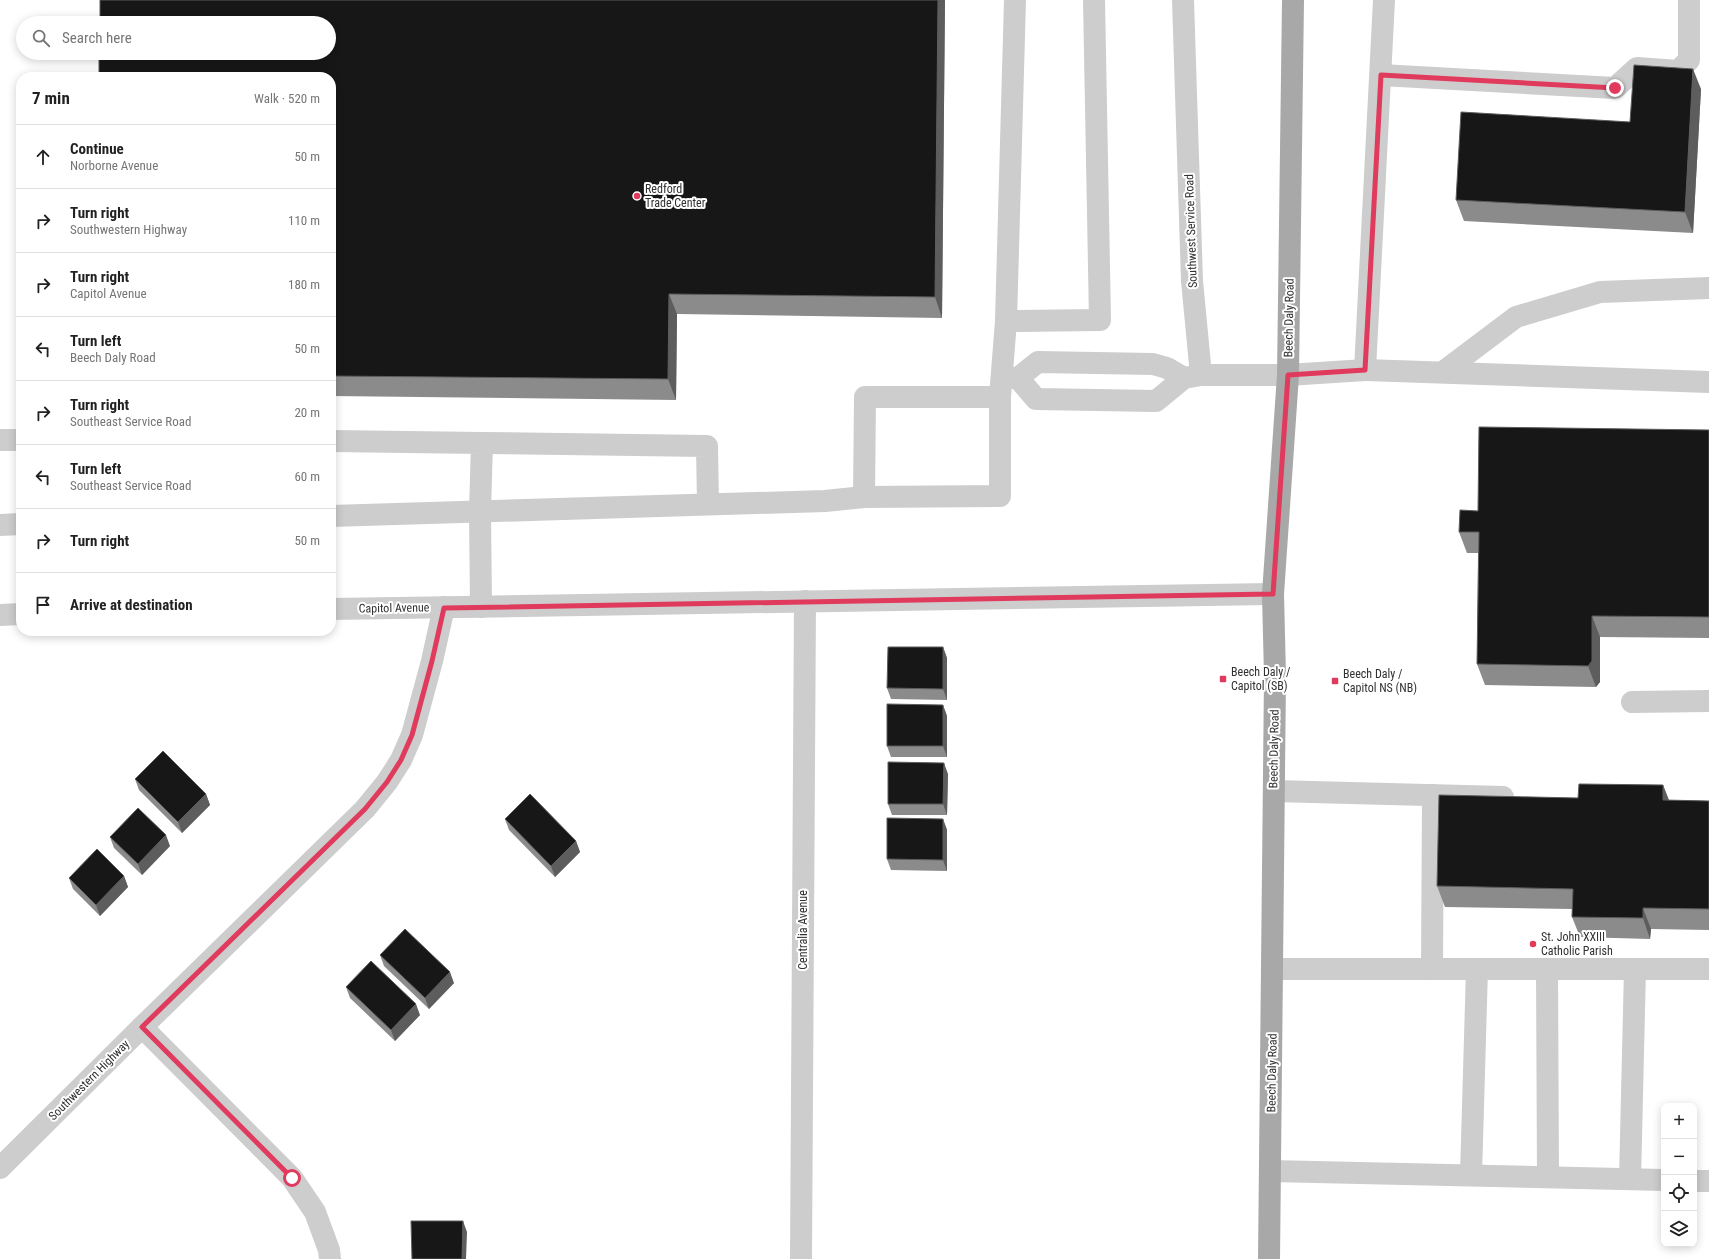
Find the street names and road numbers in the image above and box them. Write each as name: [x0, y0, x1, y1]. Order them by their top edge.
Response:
street label: Southwest Service Road: [1182, 174, 1200, 288]
street label: Beech Daly Road: [1281, 278, 1297, 358]
street label: Capitol Avenue: [359, 600, 430, 616]
street label: Beech Daly Road: [1266, 709, 1282, 789]
street label: Centralia Avenue: [796, 890, 810, 970]
street label: Beech Daly Road: [1264, 1033, 1280, 1113]
street label: Southwestern Highway: [46, 1037, 132, 1123]

